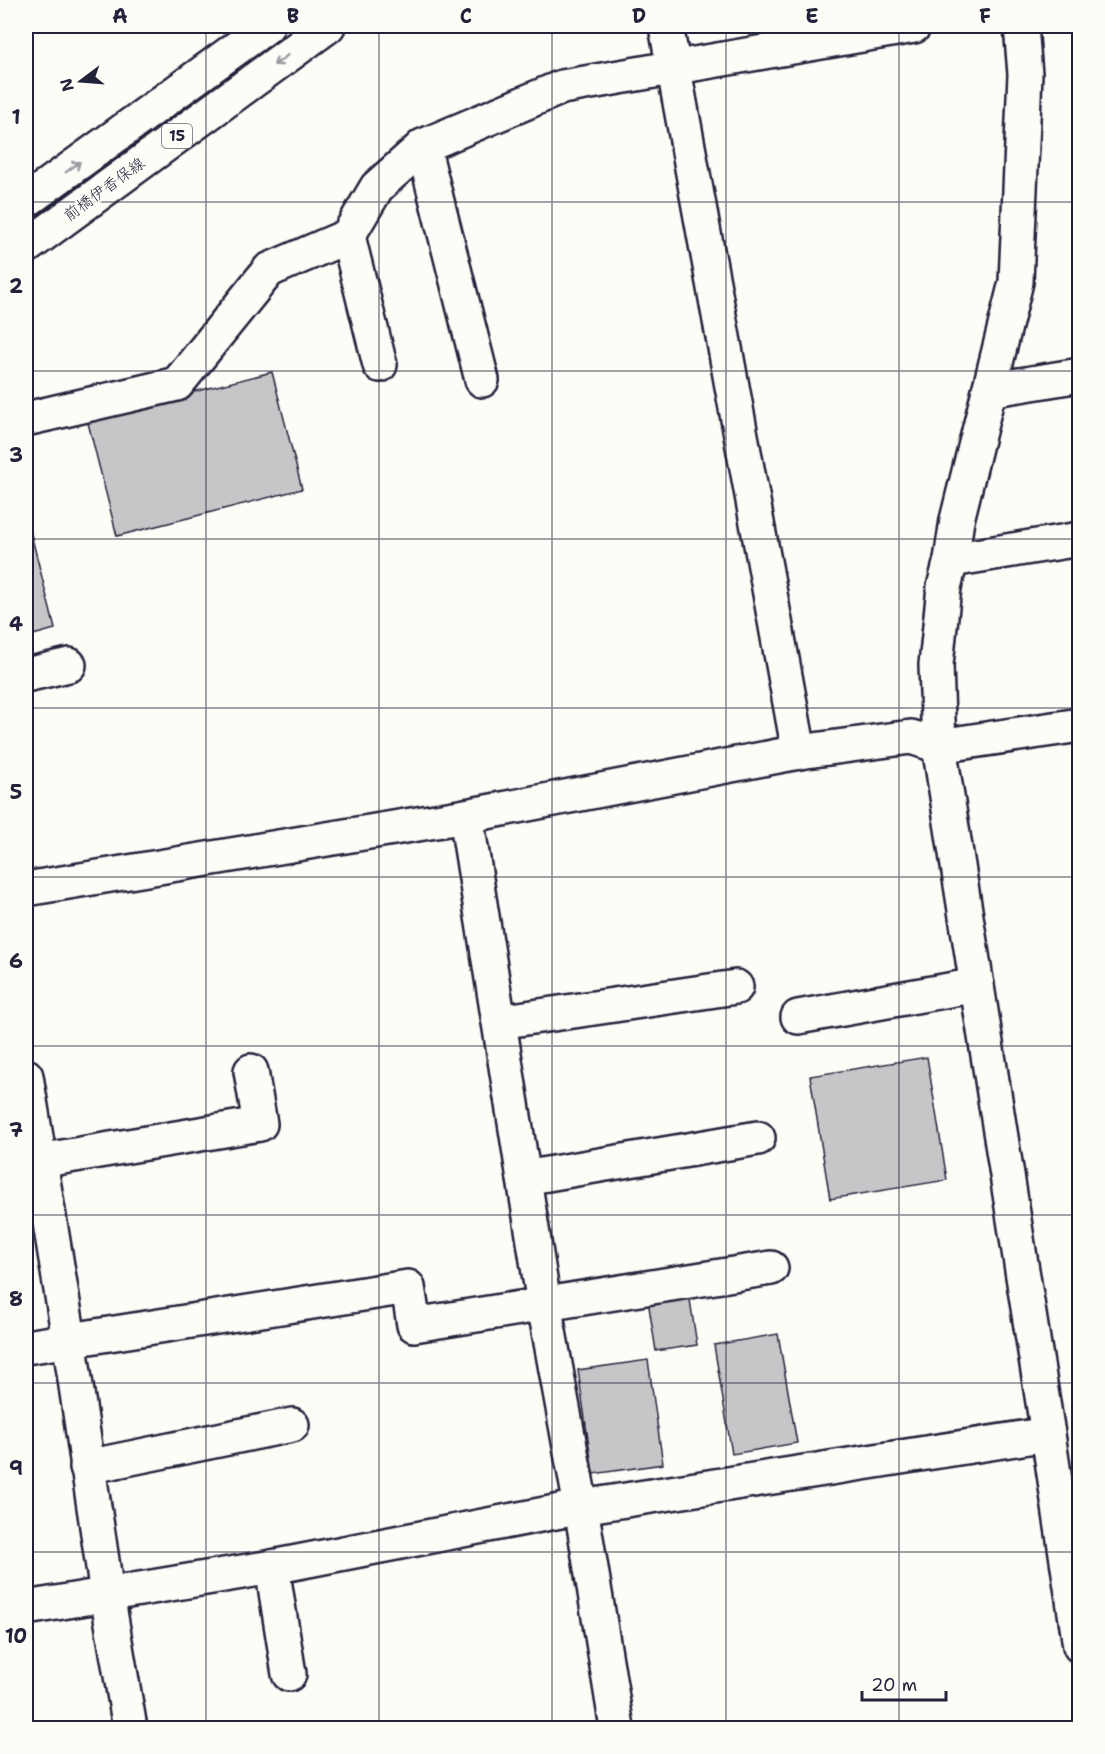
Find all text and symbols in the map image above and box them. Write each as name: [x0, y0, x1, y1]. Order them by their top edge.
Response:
text: A: [112, 3, 128, 29]
text: B: [287, 3, 299, 29]
text: C: [460, 3, 472, 29]
text: D: [632, 3, 646, 29]
text: E: [805, 3, 819, 29]
text: F: [979, 3, 991, 29]
north arrow: [51, 51, 111, 111]
one-way arrow: [274, 54, 290, 66]
text: N: [55, 76, 79, 94]
text: 1: [11, 104, 21, 130]
road number: 15: [162, 124, 192, 148]
street label: 前橋伊香保線: [59, 152, 149, 226]
one-way arrow: [64, 161, 80, 173]
text: 2: [9, 273, 23, 299]
text: 3: [9, 442, 23, 468]
text: 4: [9, 611, 23, 637]
text: 5: [10, 779, 22, 805]
text: 6: [9, 948, 23, 974]
text: 7: [9, 1117, 23, 1143]
text: 8: [9, 1286, 23, 1312]
text: 9: [9, 1455, 23, 1481]
text: 10: [5, 1623, 27, 1649]
scale bar: [862, 1664, 946, 1702]
text: 20 m: [871, 1673, 917, 1697]

